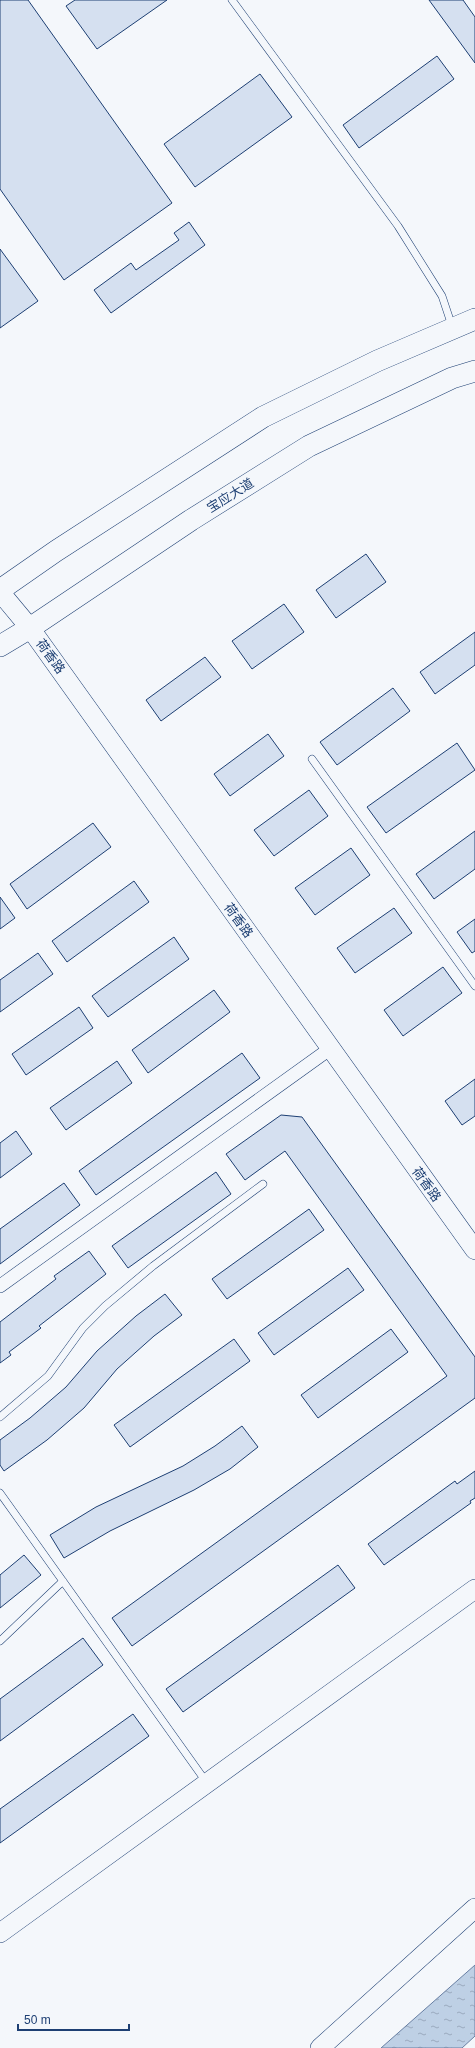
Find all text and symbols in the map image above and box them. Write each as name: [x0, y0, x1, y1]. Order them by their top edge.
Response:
street label: 宝应大道: [204, 475, 256, 516]
street label: 荷香路: [33, 636, 68, 676]
street label: 荷香路: [221, 900, 256, 940]
street label: 荷香路: [409, 1164, 444, 1204]
scale bar: [18, 2006, 129, 2032]
text: 50 m: [24, 2013, 51, 2027]

